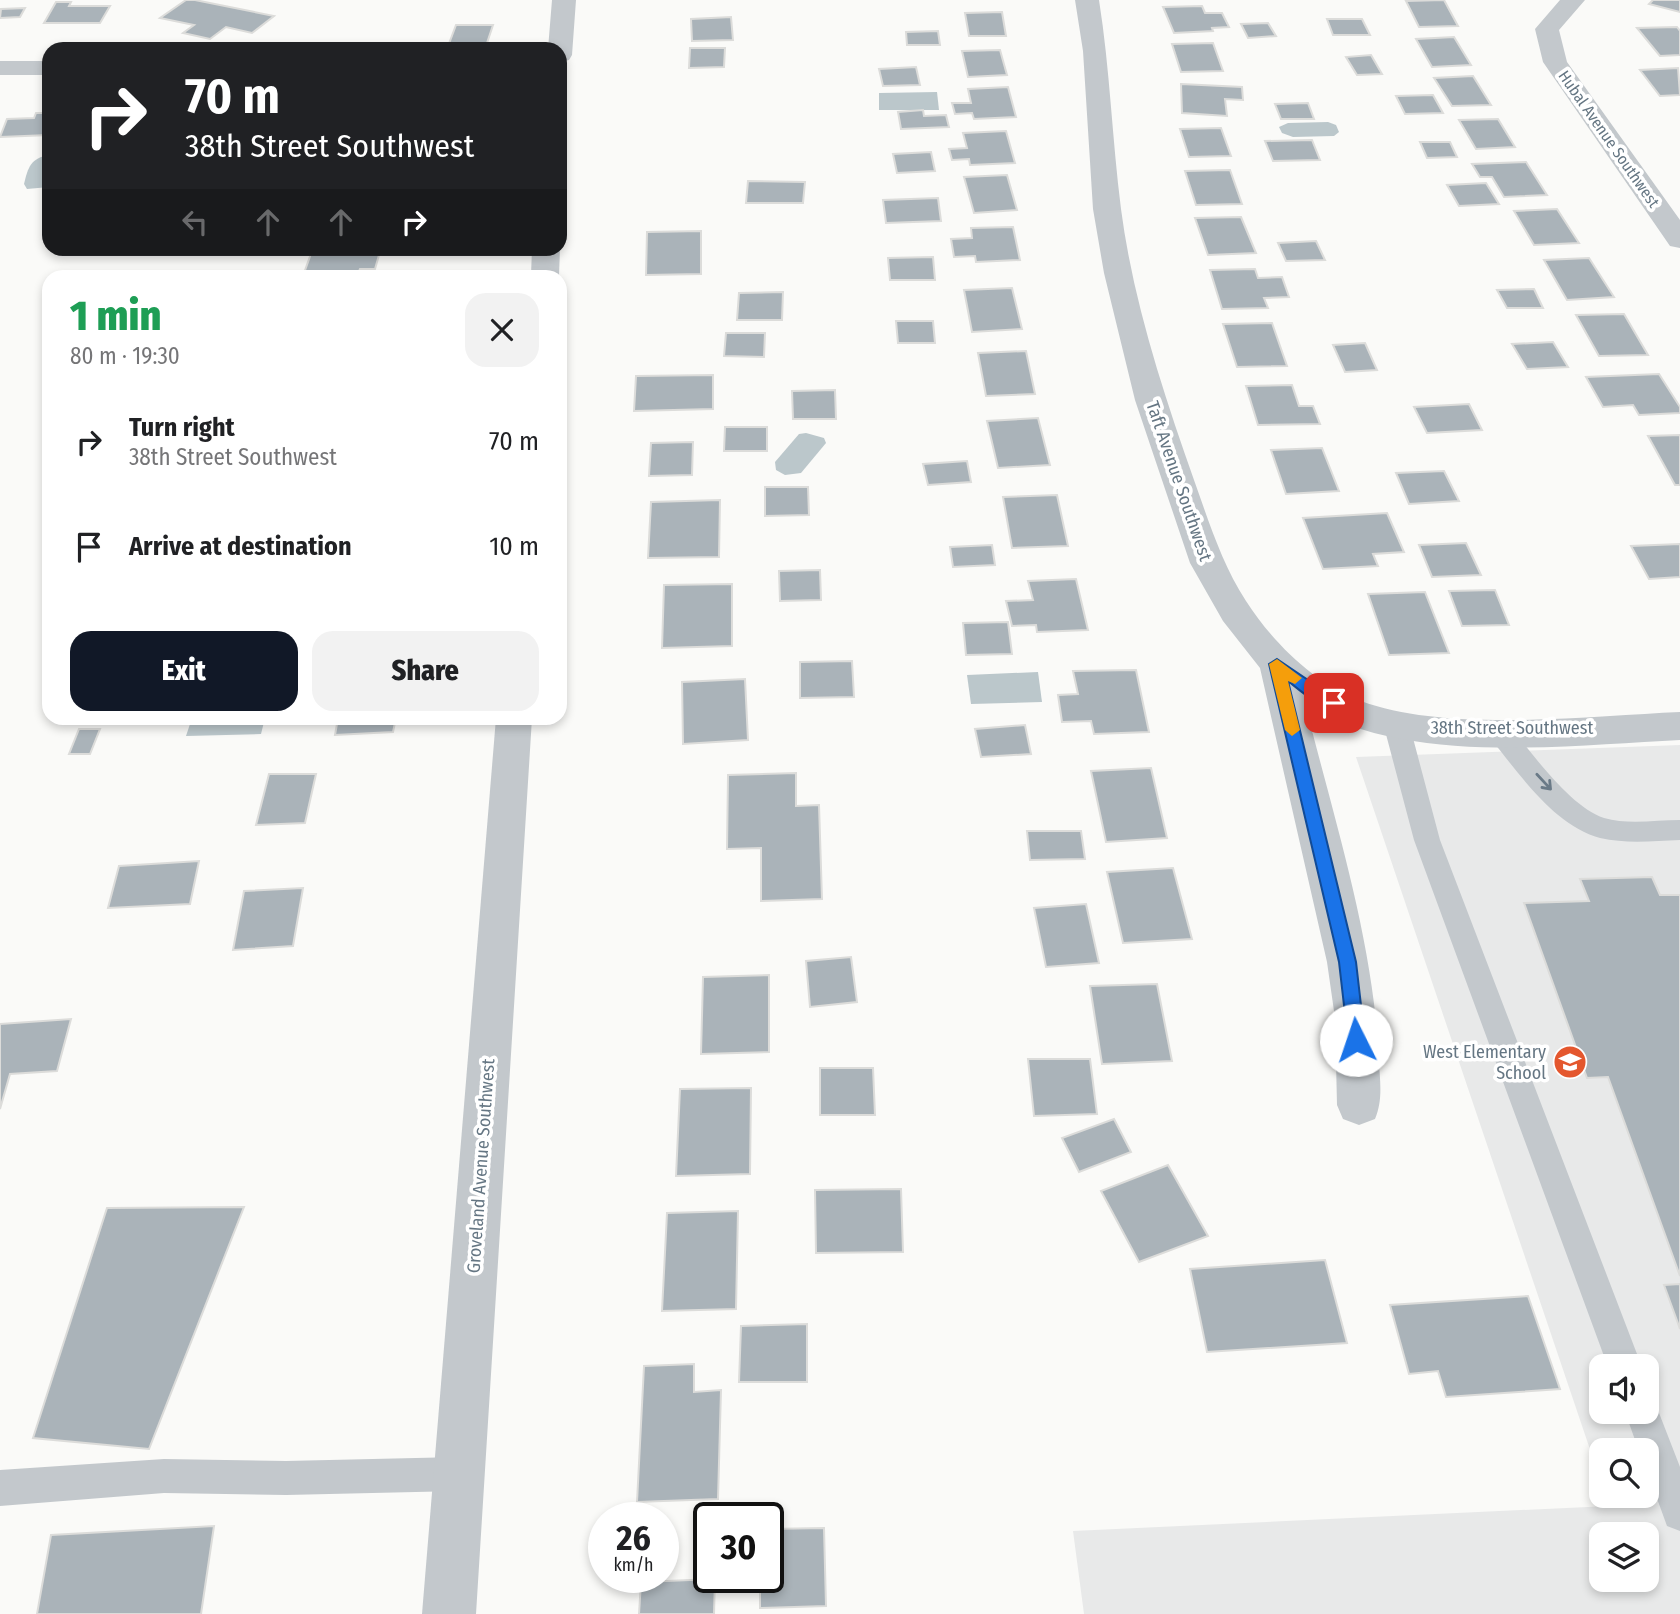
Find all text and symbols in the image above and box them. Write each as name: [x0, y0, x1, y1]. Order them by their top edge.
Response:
text: 70 m: [185, 67, 280, 126]
street label: Hubal Avenue Southwest: [1555, 67, 1664, 212]
icon: right: [70, 70, 161, 161]
text: 38th Street Southwest: [185, 127, 474, 165]
icon: left: [176, 203, 214, 241]
icon: ahead: [249, 203, 287, 241]
icon: ahead: [322, 203, 360, 241]
icon: right: [395, 203, 433, 241]
text: 1 min: [70, 291, 161, 341]
button: close: [465, 293, 539, 367]
text: 80 m · 19:30: [70, 342, 180, 370]
street label: Taft Avenue Southwest: [1141, 398, 1217, 564]
text: Turn right: [129, 412, 235, 443]
icon: right: [70, 423, 108, 461]
text: 70 m: [489, 426, 539, 457]
text: 38th Street Southwest: [129, 443, 337, 471]
icon: arrive: [70, 528, 108, 566]
text: Arrive at destination: [129, 531, 352, 562]
text: 10 m: [489, 531, 539, 562]
button: Exit: [70, 631, 298, 711]
button: Share: [312, 631, 539, 711]
pin: [1304, 673, 1364, 733]
icon: arrive: [1315, 684, 1353, 722]
street label: 38th Street Southwest: [1431, 717, 1593, 739]
one-way arrow: [1536, 773, 1553, 790]
position arrow: [1319, 1003, 1393, 1077]
place label: West Elementary School: [1423, 1041, 1546, 1084]
school or university icon: West Elementary School: [1551, 1043, 1589, 1081]
street label: Groveland Avenue Southwest: [463, 1058, 499, 1274]
map controls: [1589, 1354, 1659, 1592]
button: sound: [1589, 1354, 1659, 1424]
button: search: [1589, 1438, 1659, 1508]
speed limit sign: 30: [693, 1502, 784, 1593]
text: 26: [616, 1517, 651, 1559]
button: layers: [1589, 1522, 1659, 1592]
text: km/h: [613, 1554, 654, 1576]

